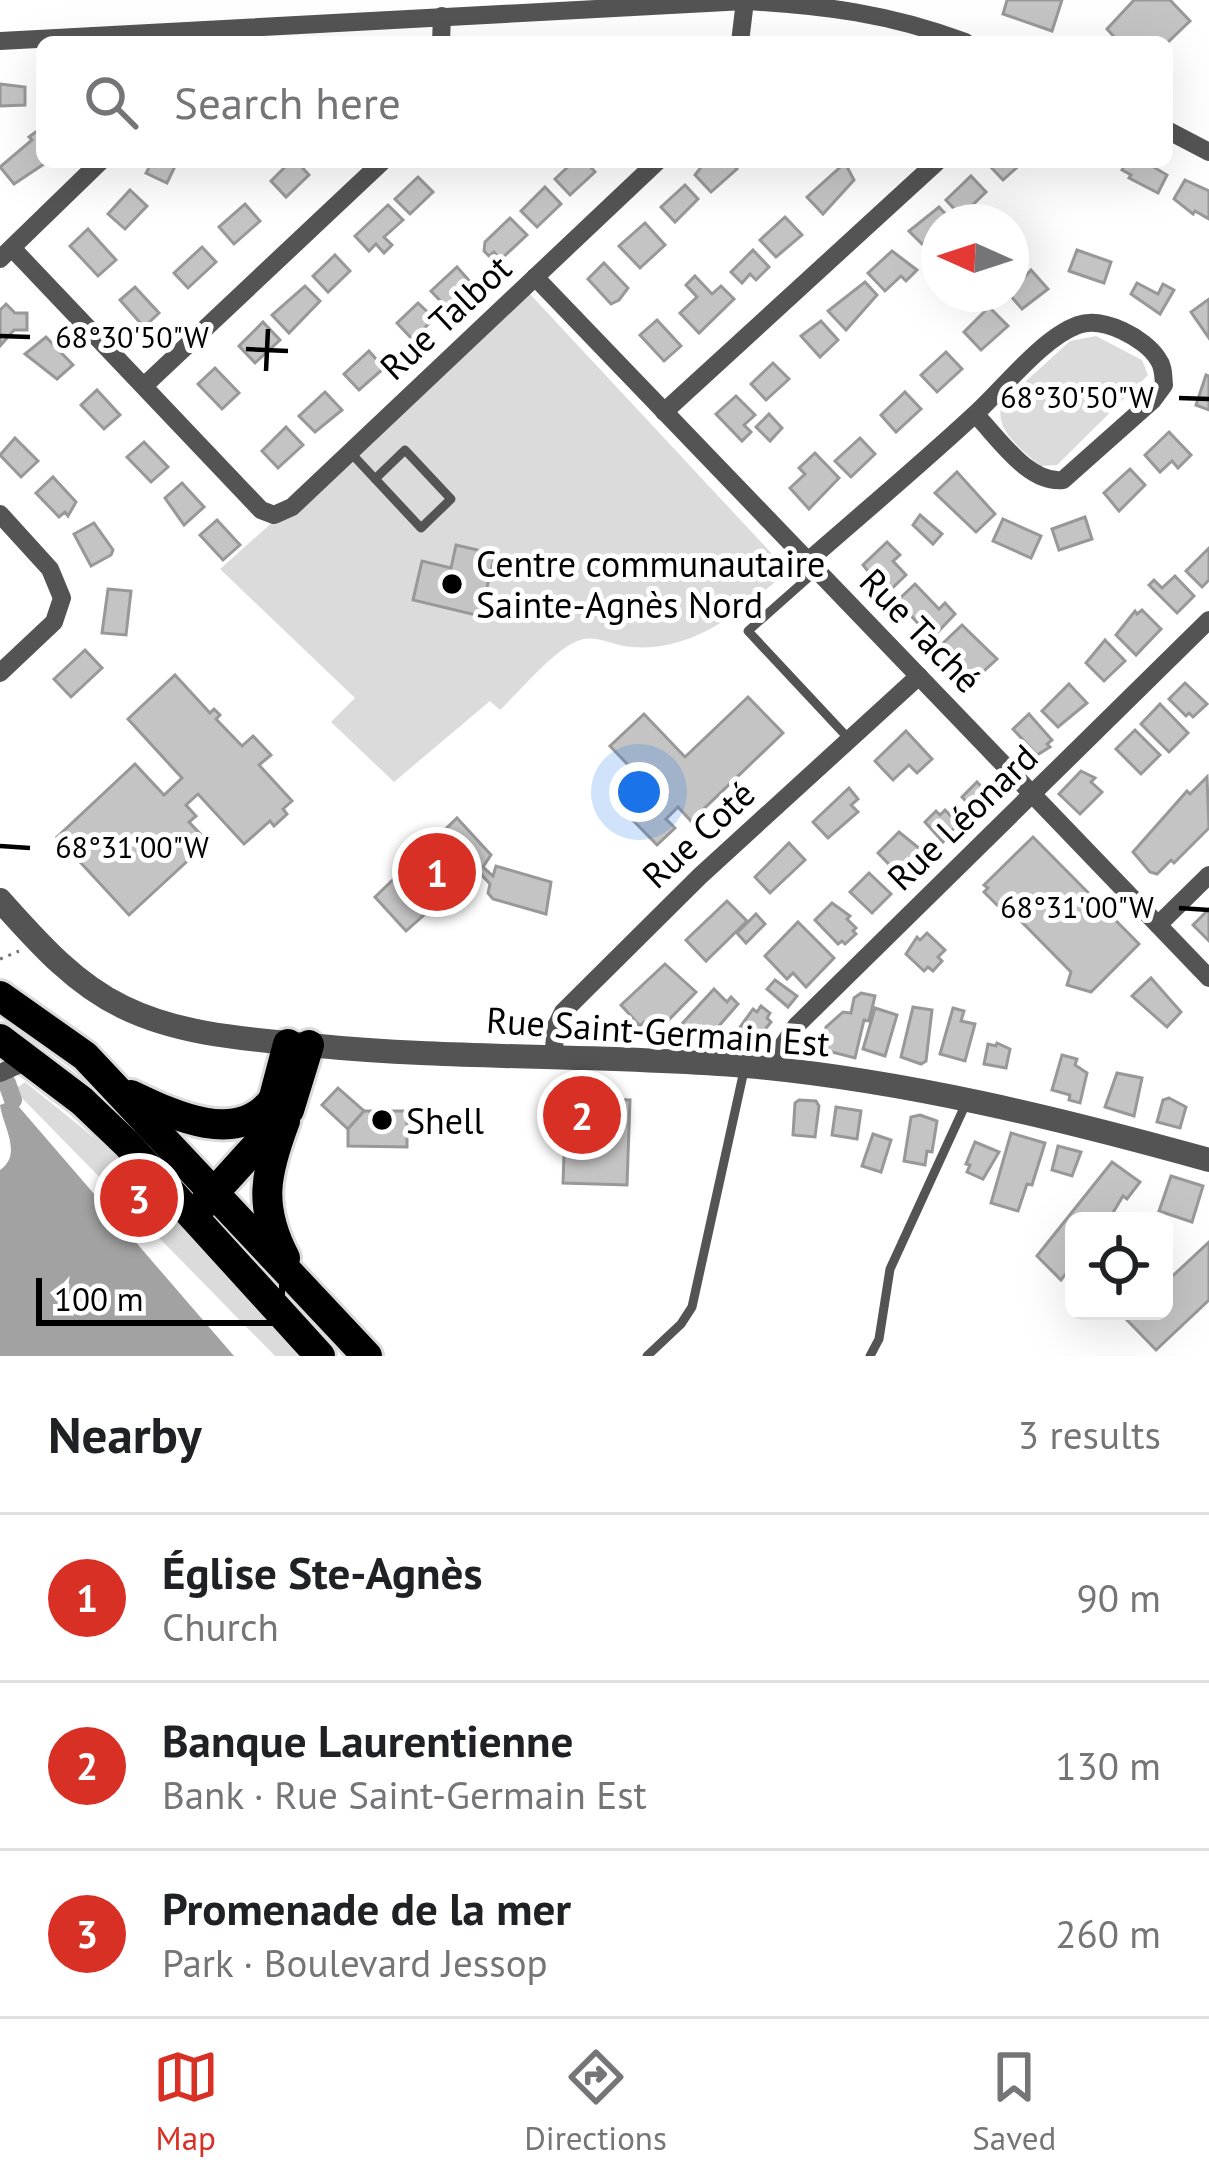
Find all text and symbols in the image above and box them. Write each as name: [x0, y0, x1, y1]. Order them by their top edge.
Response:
search box: [36, 36, 1173, 168]
icon: search: [78, 69, 144, 135]
text: Search here: [174, 73, 401, 131]
north arrow: [921, 204, 1029, 312]
street label: Rue Talbot: [369, 244, 521, 390]
text: 68°30'50"W: [55, 317, 209, 356]
text: 68°30'50"W: [1000, 377, 1154, 416]
place label: Centre communautaire Sainte-Agnès Nord: [476, 540, 825, 628]
street label: Rue Taché: [850, 558, 992, 702]
marker: Centre communautaire Sainte-Agnès Nord: [439, 571, 465, 597]
street label: Rue Léonard: [877, 734, 1047, 900]
your location: [609, 762, 669, 822]
street label: Rue Coté: [632, 770, 764, 898]
text: 68°31'00"W: [55, 827, 209, 866]
pin: 1: [398, 827, 476, 917]
text: 68°31'00"W: [1000, 887, 1154, 926]
street label: Rue Saint-Germain Est: [485, 996, 831, 1066]
pin: 2: [543, 1070, 621, 1160]
place label: Shell: [406, 1097, 485, 1144]
marker: Shell: [369, 1107, 395, 1133]
pin: 3: [100, 1153, 178, 1243]
map controls: [1065, 1212, 1173, 1320]
button: locate: [1065, 1212, 1173, 1320]
scale bar: [36, 1272, 285, 1325]
text: 100 m: [54, 1277, 144, 1320]
text: Nearby: [48, 1401, 202, 1467]
text: 3 results: [1018, 1409, 1161, 1460]
text: Église Ste-Agnès: [162, 1543, 482, 1601]
text: 1: [76, 1572, 98, 1623]
text: 90 m: [1076, 1572, 1161, 1623]
text: Church: [162, 1601, 279, 1652]
text: Banque Laurentienne: [162, 1711, 573, 1769]
text: 2: [76, 1740, 98, 1791]
text: 130 m: [1055, 1740, 1161, 1791]
text: Bank · Rue Saint-Germain Est: [162, 1769, 647, 1820]
text: Promenade de la mer: [162, 1879, 571, 1937]
text: 3: [76, 1908, 98, 1959]
text: 260 m: [1055, 1908, 1161, 1959]
text: Park · Boulevard Jessop: [162, 1937, 548, 1988]
tab: Map: [153, 2044, 219, 2159]
tab: Directions: [524, 2044, 667, 2159]
tab: Saved: [972, 2044, 1056, 2159]

